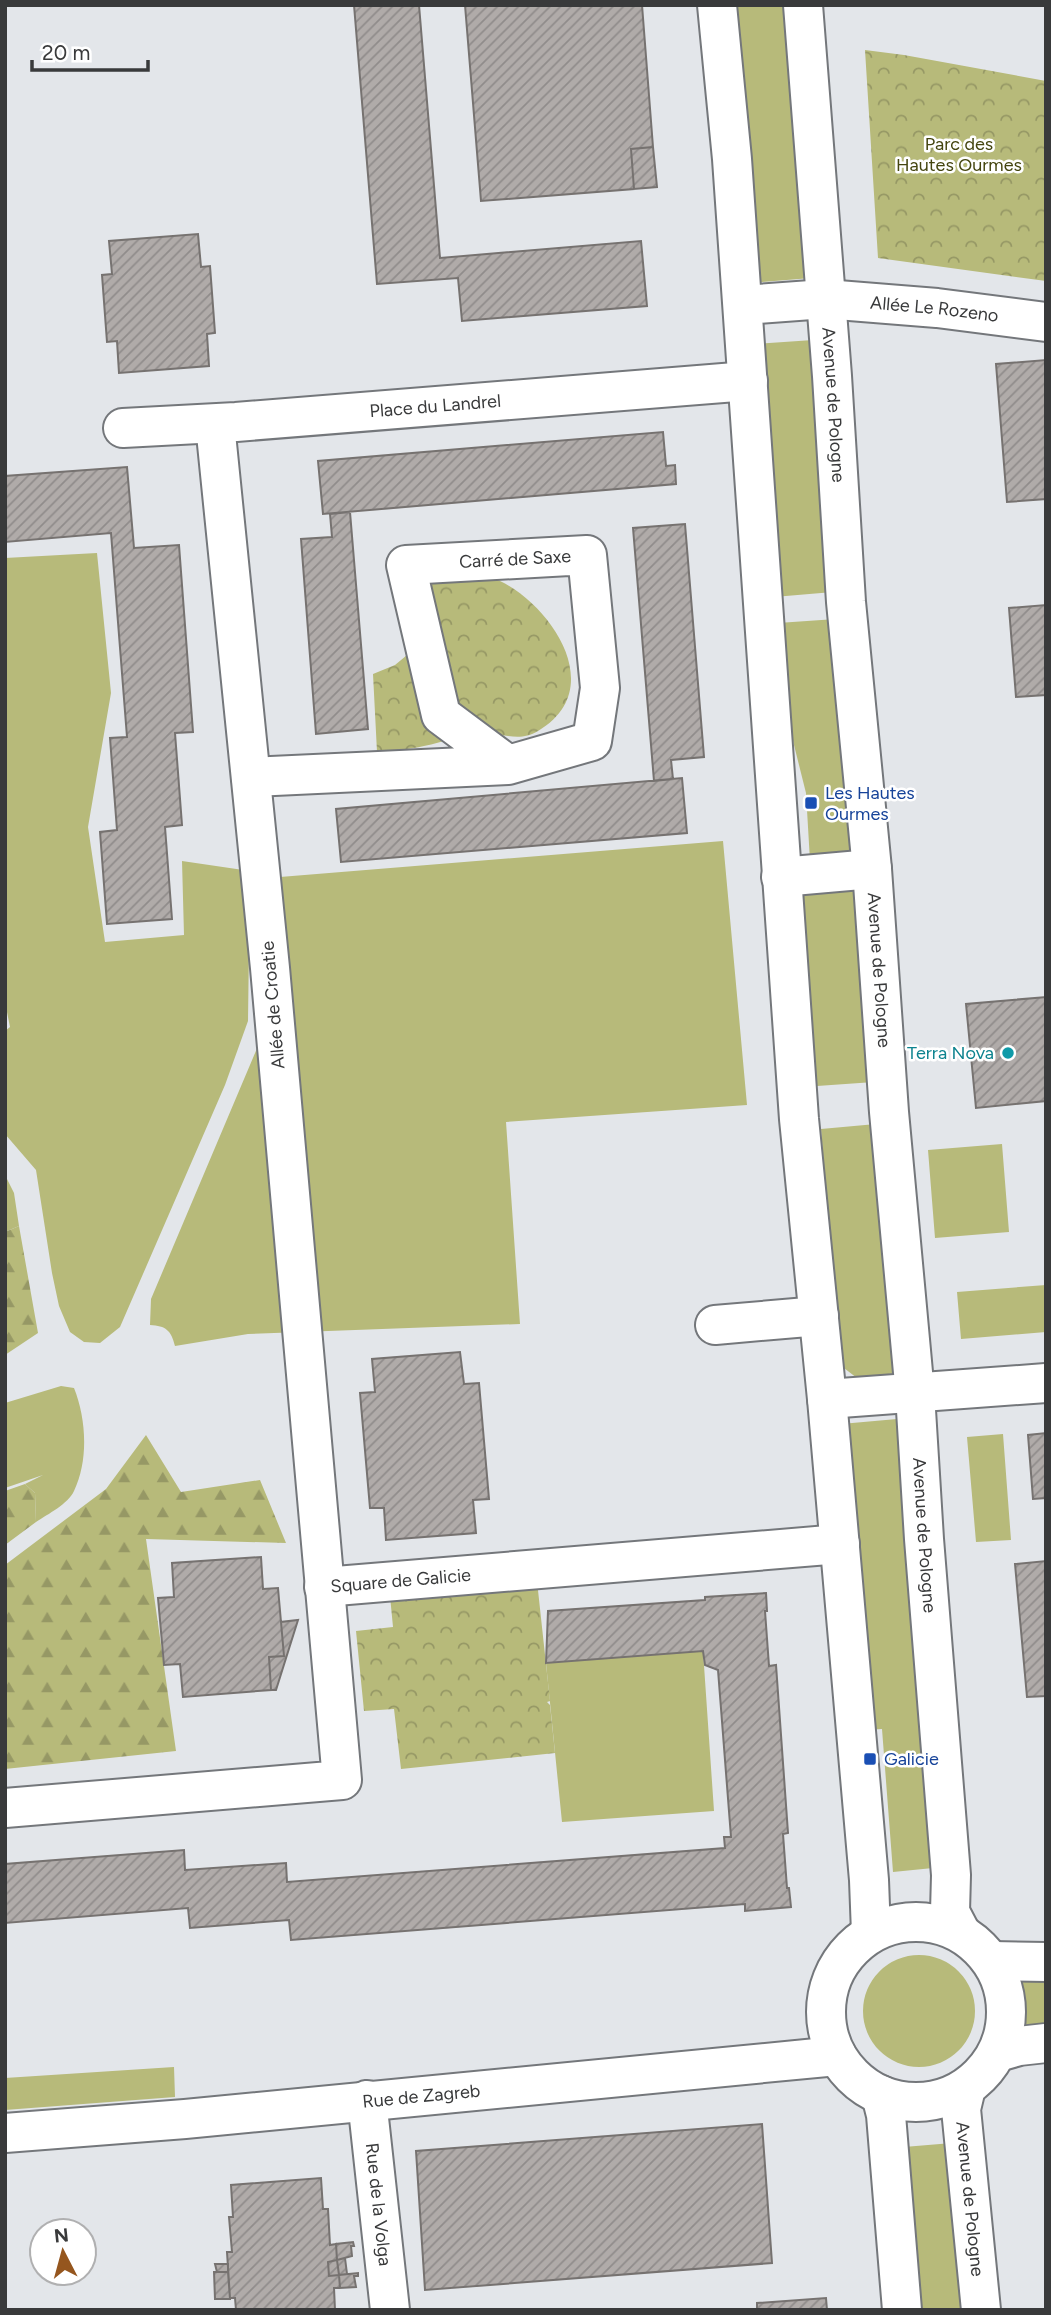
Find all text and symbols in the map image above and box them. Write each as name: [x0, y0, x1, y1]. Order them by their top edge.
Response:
scale bar: [32, 28, 147, 72]
text: 20 m: [42, 40, 90, 65]
park label: Parc des Hautes Ourmes: [896, 133, 1022, 176]
street label: Allée Le Rozeno: [869, 292, 1000, 327]
street label: Avenue de Pologne: [817, 326, 850, 483]
street label: Place du Landrel: [369, 390, 502, 422]
street label: Carré de Saxe: [459, 545, 572, 573]
place label: Les Hautes Ourmes: [825, 782, 915, 825]
marker: Les Hautes Ourmes: [803, 795, 819, 811]
street label: Avenue de Pologne: [863, 891, 895, 1049]
street label: Allée de Croatie: [256, 940, 290, 1070]
place label: Terra Nova: [907, 1042, 994, 1064]
marker: Terra Nova: [1000, 1045, 1016, 1061]
street label: Avenue de Pologne: [908, 1457, 941, 1614]
street label: Square de Galicie: [330, 1564, 472, 1597]
place label: Galicie: [884, 1748, 939, 1770]
marker: Galicie: [862, 1751, 878, 1767]
street label: Rue de Zagreb: [361, 2080, 481, 2113]
street label: Avenue de Pologne: [951, 2120, 989, 2278]
street label: Rue de la Volga: [361, 2142, 396, 2267]
north arrow: [28, 2217, 98, 2287]
text: N: [53, 2223, 70, 2248]

